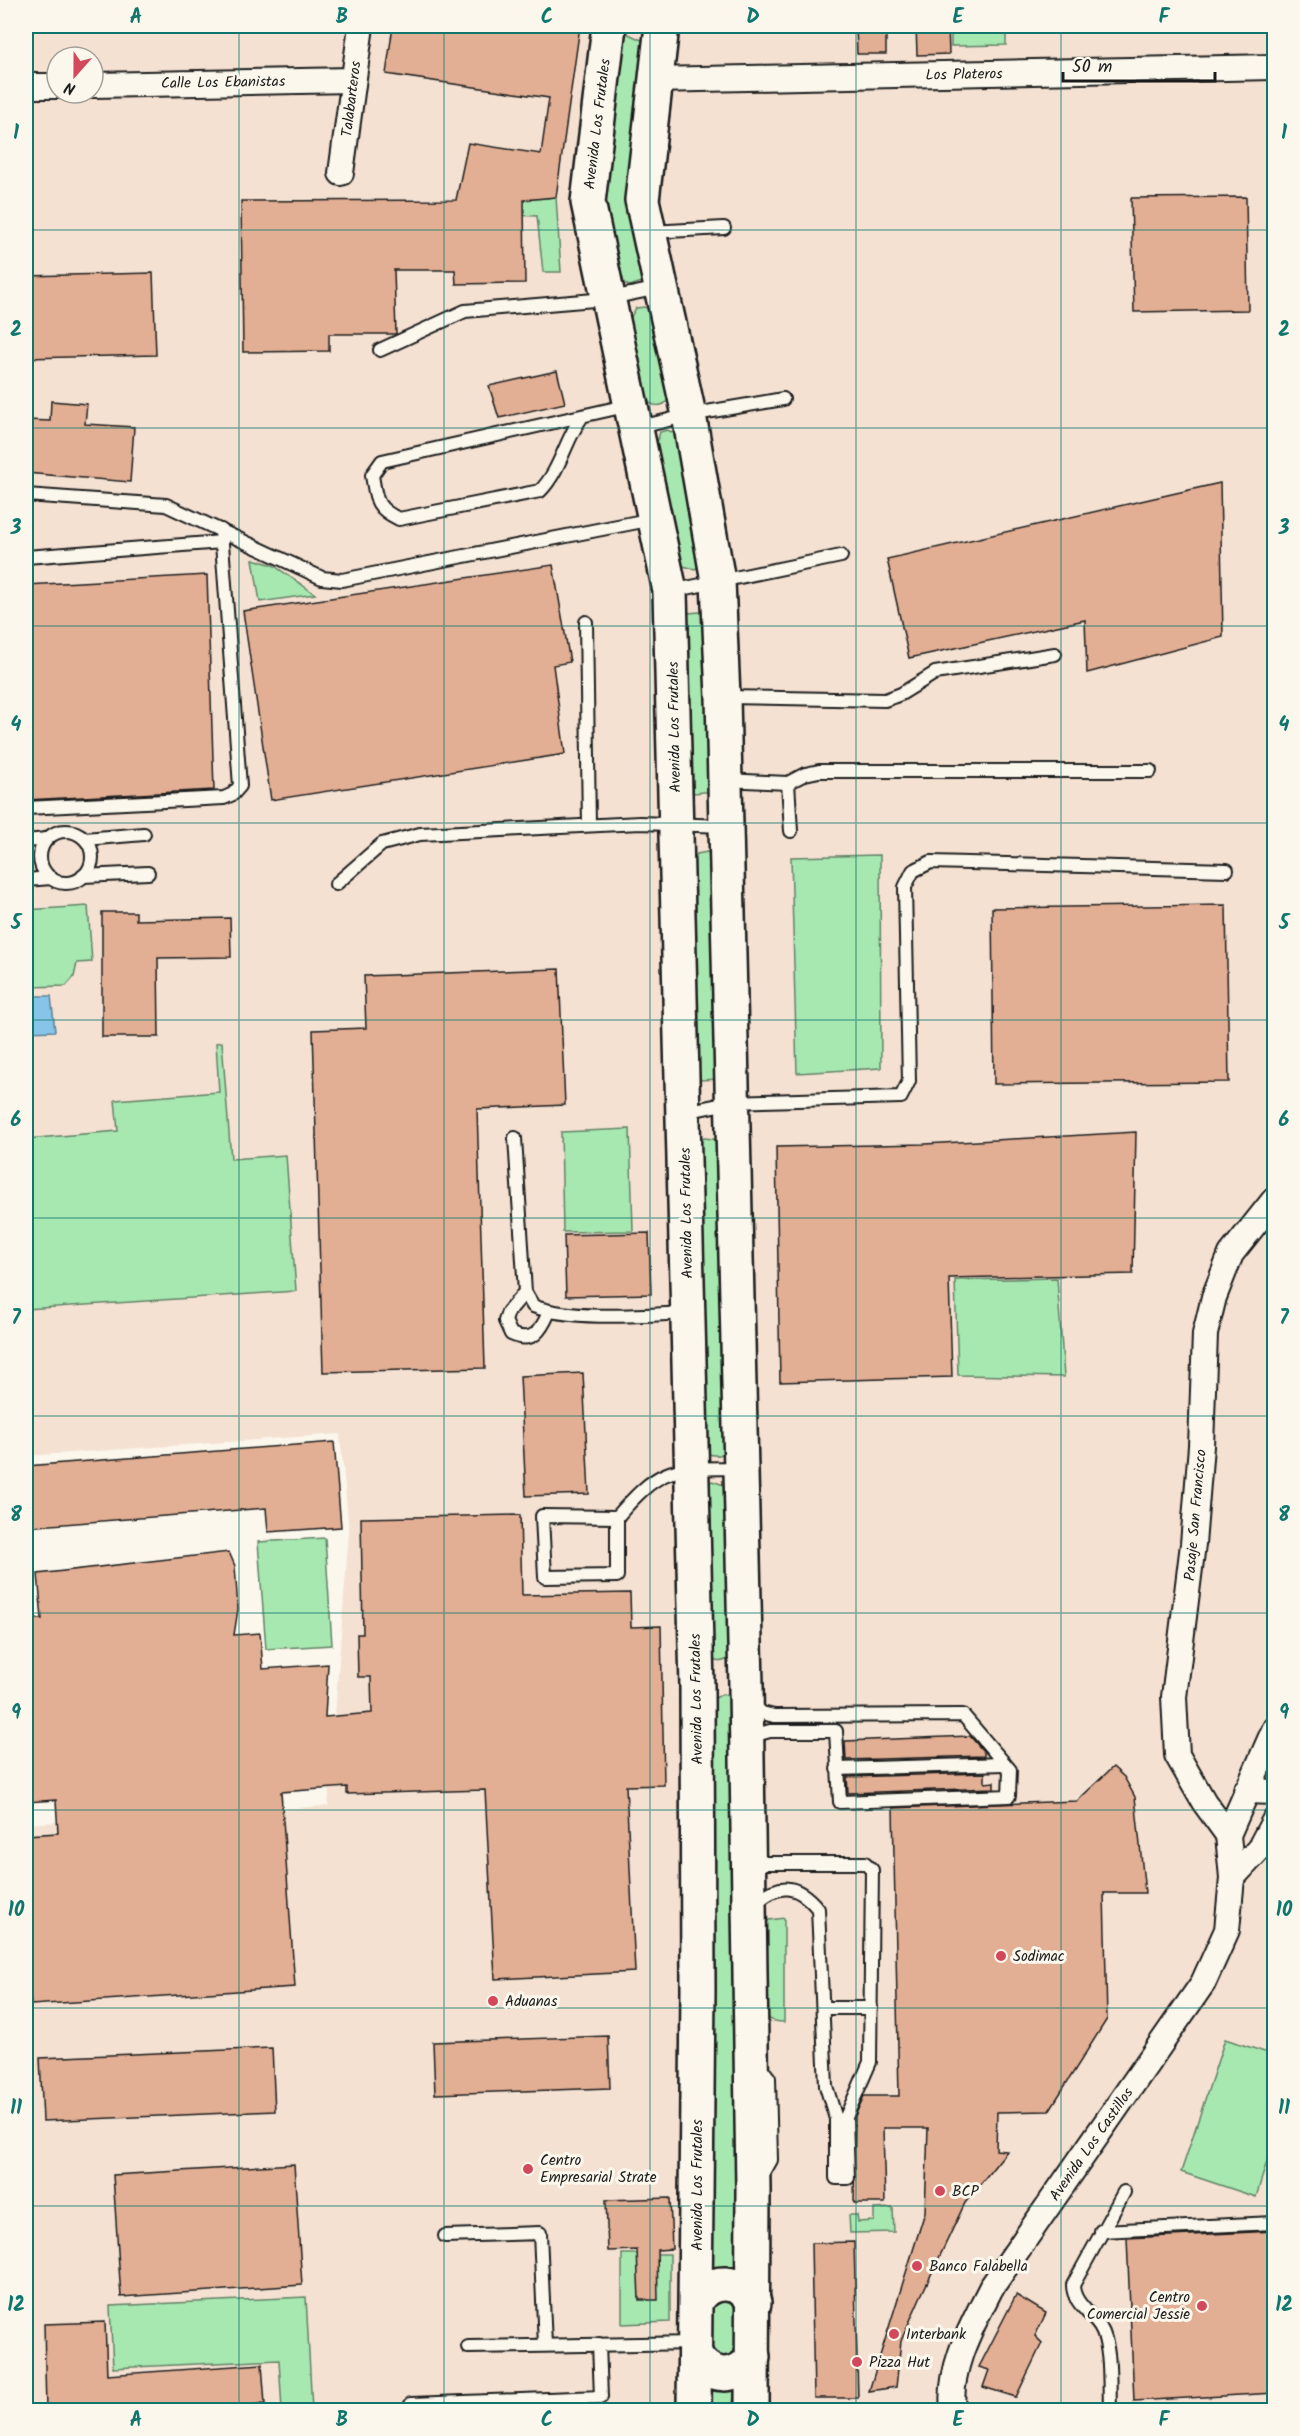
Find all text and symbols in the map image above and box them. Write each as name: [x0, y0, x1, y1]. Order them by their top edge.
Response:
text: A: [130, 2, 142, 34]
text: B: [336, 2, 348, 34]
text: C: [541, 2, 553, 34]
text: D: [746, 2, 760, 34]
text: E: [952, 2, 964, 34]
text: F: [1159, 2, 1171, 34]
north arrow: [45, 45, 105, 105]
scale bar: [1063, 45, 1214, 83]
text: 50 m: [1072, 53, 1112, 82]
street label: Avenida Los Frutales: [578, 57, 618, 191]
street label: Talabarteros: [335, 59, 369, 138]
street label: Los Plateros: [925, 62, 1003, 88]
street label: Calle Los Ebanistas: [161, 70, 286, 96]
text: N: [61, 74, 79, 101]
text: 1: [13, 118, 19, 150]
text: 1: [1281, 118, 1287, 150]
text: 2: [10, 315, 22, 347]
text: 2: [1278, 315, 1290, 347]
text: 3: [10, 513, 22, 545]
text: 3: [1278, 513, 1290, 545]
street label: Avenida Los Frutales: [662, 660, 688, 793]
text: 4: [11, 710, 22, 742]
text: 4: [1279, 710, 1290, 742]
text: 5: [10, 908, 23, 940]
text: 5: [1278, 908, 1291, 940]
text: 6: [11, 1105, 22, 1137]
text: 6: [1279, 1105, 1290, 1137]
street label: Avenida Los Frutales: [674, 1146, 700, 1279]
text: 7: [11, 1303, 21, 1335]
text: 7: [1279, 1303, 1289, 1335]
street label: Pasaje San Francisco: [1178, 1448, 1214, 1582]
text: 8: [10, 1500, 22, 1532]
text: 8: [1278, 1500, 1290, 1532]
street label: Avenida Los Frutales: [684, 1632, 710, 1765]
text: 9: [11, 1698, 21, 1730]
text: 9: [1279, 1698, 1289, 1730]
text: 10: [8, 1895, 25, 1927]
text: 10: [1276, 1895, 1293, 1927]
place label: Sodimac: [1013, 1945, 1065, 1969]
marker: Sodimac: [994, 1949, 1008, 1963]
place label: Aduanas: [505, 1990, 558, 2014]
marker: Aduanas: [486, 1994, 500, 2008]
street label: Avenida Los Castillos: [1044, 2082, 1140, 2206]
text: 11: [10, 2093, 22, 2125]
text: 11: [1278, 2093, 1290, 2125]
street label: Avenida Los Frutales: [686, 2119, 710, 2251]
place label: Centro Empresarial Strate: [540, 2149, 657, 2190]
marker: Centro Empresarial Strate: [521, 2162, 535, 2176]
place label: BCP: [952, 2180, 980, 2204]
marker: BCP: [933, 2184, 947, 2198]
place label: Banco Falabella: [929, 2255, 1028, 2279]
marker: Banco Falabella: [910, 2259, 924, 2273]
place label: Centro Comercial Jessie: [1087, 2286, 1190, 2327]
text: 12: [7, 2290, 25, 2322]
text: 12: [1275, 2290, 1293, 2322]
marker: Centro Comercial Jessie: [1195, 2299, 1209, 2313]
place label: Interbank: [906, 2323, 967, 2347]
marker: Interbank: [887, 2327, 901, 2341]
place label: Pizza Hut: [869, 2351, 930, 2375]
marker: Pizza Hut: [850, 2355, 864, 2369]
text: A: [130, 2405, 142, 2436]
text: B: [336, 2405, 348, 2436]
text: C: [541, 2405, 553, 2436]
text: D: [746, 2405, 760, 2436]
text: E: [952, 2405, 964, 2436]
text: F: [1159, 2405, 1171, 2436]

